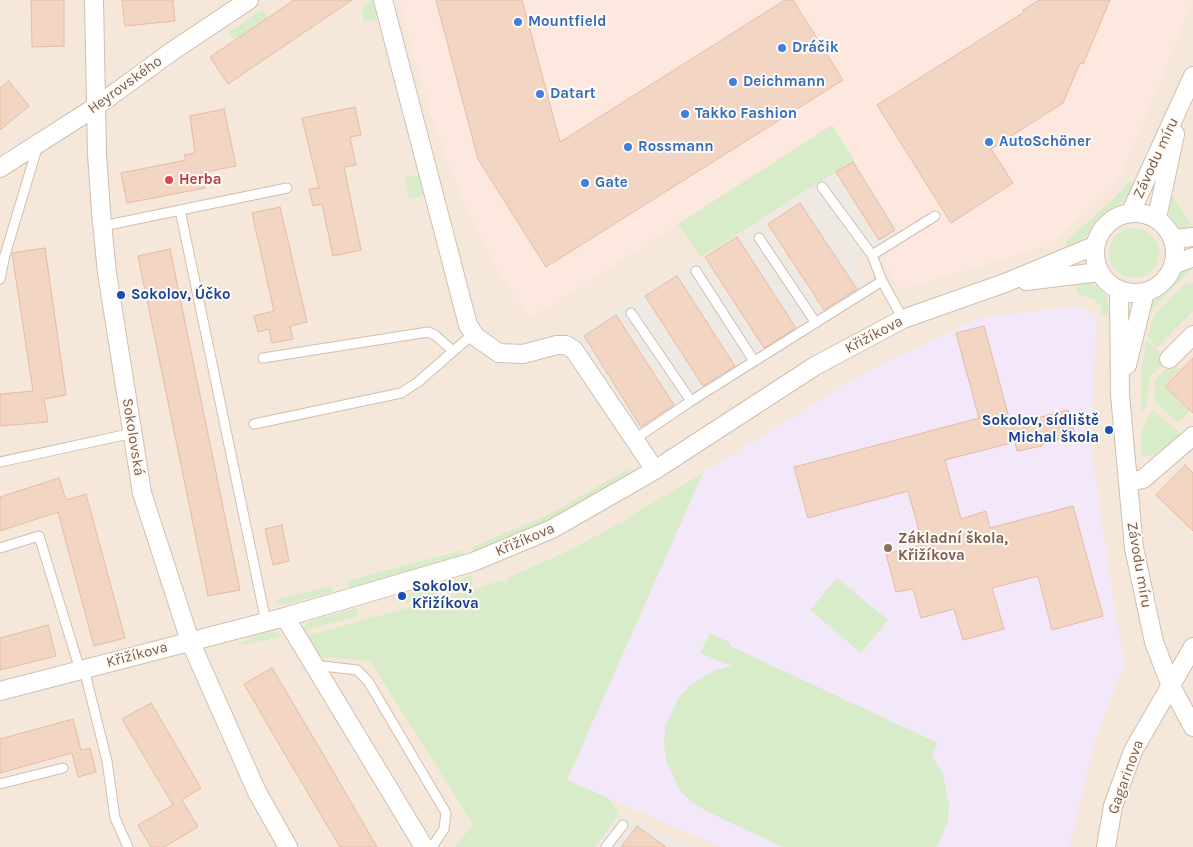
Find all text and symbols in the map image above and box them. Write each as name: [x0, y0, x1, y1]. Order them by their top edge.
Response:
place label: Mountfield: [528, 13, 606, 31]
marker: Mountfield: [512, 16, 524, 28]
place label: Dráčik: [792, 39, 839, 57]
marker: Dráčik: [776, 42, 788, 54]
street label: Heyrovského: [84, 52, 166, 118]
place label: Deichmann: [743, 73, 825, 91]
marker: Deichmann: [727, 76, 739, 88]
place label: Datart: [550, 85, 596, 103]
marker: Datart: [534, 88, 546, 100]
place label: Takko Fashion: [695, 105, 797, 123]
marker: Takko Fashion: [679, 108, 691, 120]
street label: Závodu míru: [1129, 115, 1183, 201]
place label: AutoSchöner: [999, 133, 1091, 151]
marker: AutoSchöner: [983, 136, 995, 148]
place label: Rossmann: [638, 138, 714, 156]
marker: Rossmann: [622, 141, 634, 153]
place label: Herba: [179, 171, 221, 189]
marker: Herba: [163, 174, 175, 186]
place label: Gate: [595, 174, 628, 192]
marker: Gate: [579, 177, 591, 189]
place label: Sokolov, Účko: [131, 286, 231, 304]
marker: Sokolov, Účko: [115, 289, 127, 301]
street label: Křižíkova: [842, 312, 906, 358]
street label: Sokolovská: [118, 397, 148, 477]
place label: Sokolov, sídliště Michal škola: [982, 412, 1099, 447]
marker: Sokolov, sídliště Michal škola: [1103, 424, 1115, 436]
street label: Křižíkova: [492, 519, 558, 561]
street label: Závodu míru: [1123, 520, 1155, 610]
place label: Základní škola, Křižíkova: [898, 530, 1008, 565]
marker: Základní škola, Křižíkova: [882, 542, 894, 554]
place label: Sokolov, Křižíkova: [412, 578, 479, 613]
marker: Sokolov, Křižíkova: [396, 590, 408, 602]
street label: Křižíkova: [104, 638, 170, 672]
street label: Gagarinova: [1104, 737, 1148, 817]

